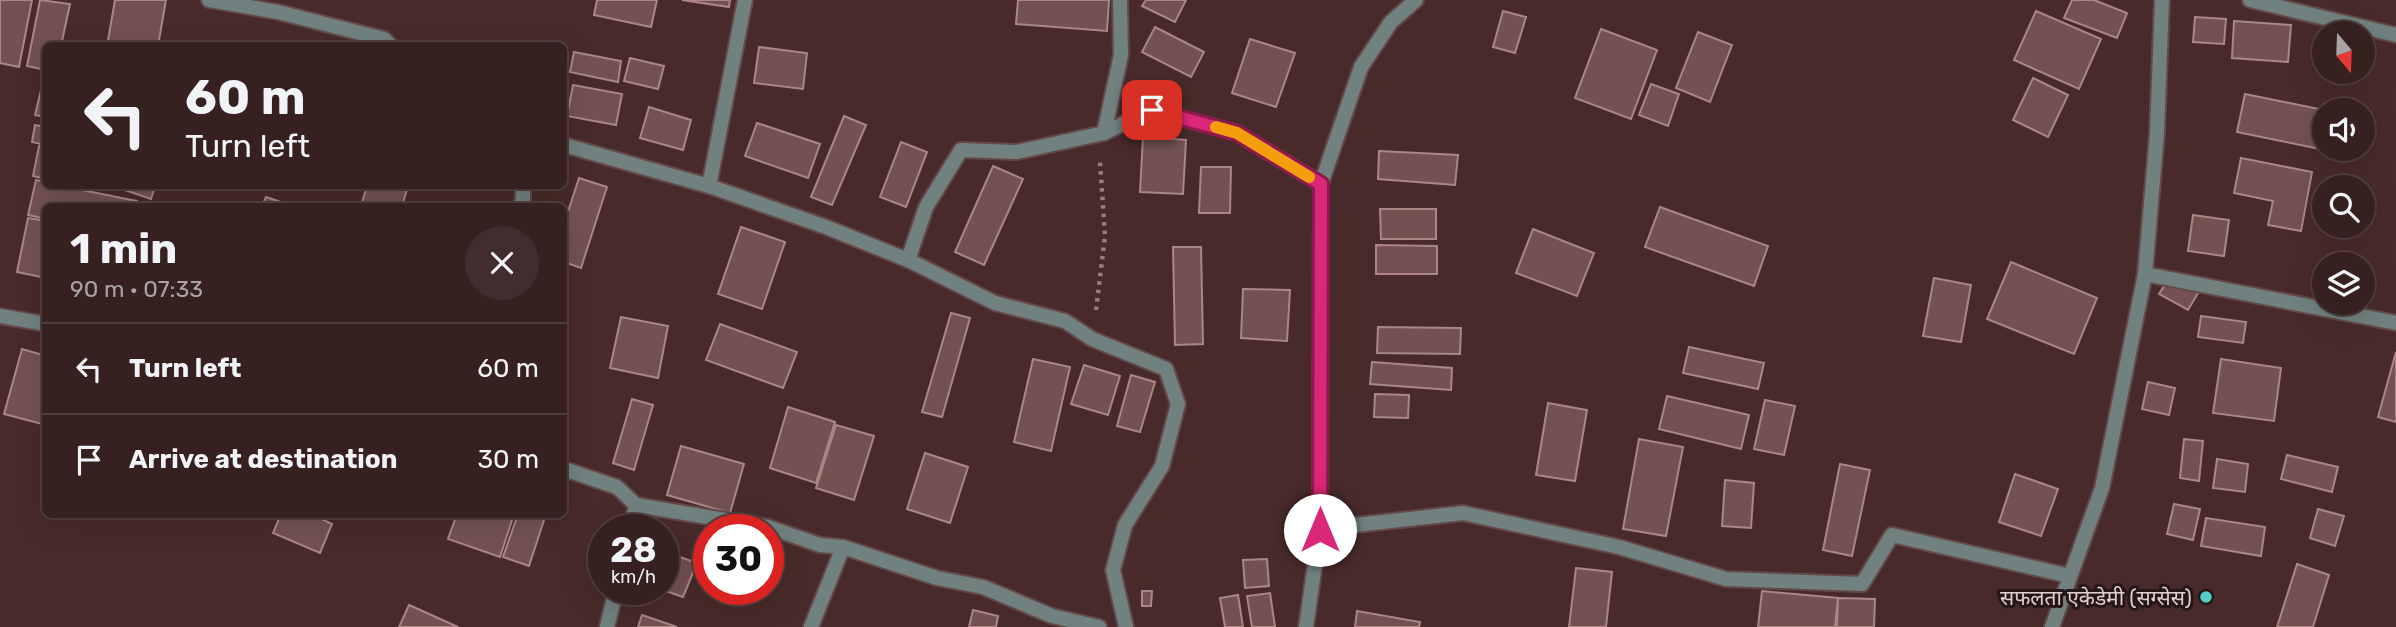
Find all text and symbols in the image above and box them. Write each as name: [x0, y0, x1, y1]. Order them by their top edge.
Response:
north arrow: [2312, 21, 2375, 84]
map controls: [2312, 21, 2375, 315]
text: 60 m: [185, 68, 306, 126]
icon: left: [70, 70, 161, 161]
pin: [1122, 80, 1182, 140]
icon: arrive: [1133, 91, 1171, 129]
button: sound: [2312, 98, 2375, 161]
text: Turn left: [185, 127, 310, 165]
button: search: [2312, 175, 2375, 238]
text: 1 min: [70, 224, 177, 274]
button: close: [465, 226, 539, 300]
button: layers: [2312, 252, 2375, 315]
text: 90 m · 07:33: [70, 275, 203, 303]
icon: left: [70, 350, 108, 388]
text: Turn left: [129, 353, 241, 384]
text: 60 m: [477, 353, 539, 384]
icon: arrive: [70, 441, 108, 479]
text: Arrive at destination: [129, 444, 397, 475]
text: 30 m: [477, 444, 539, 475]
position arrow: [1283, 493, 1357, 567]
speed limit sign: 30: [693, 514, 784, 605]
text: 28: [610, 529, 657, 571]
text: km/h: [611, 566, 656, 588]
place label: सफलता एकेडेमी (सग्सेस): [2000, 585, 2192, 610]
marker: सफलता एकेडेमी (सग्सेस): [2198, 589, 2214, 605]

